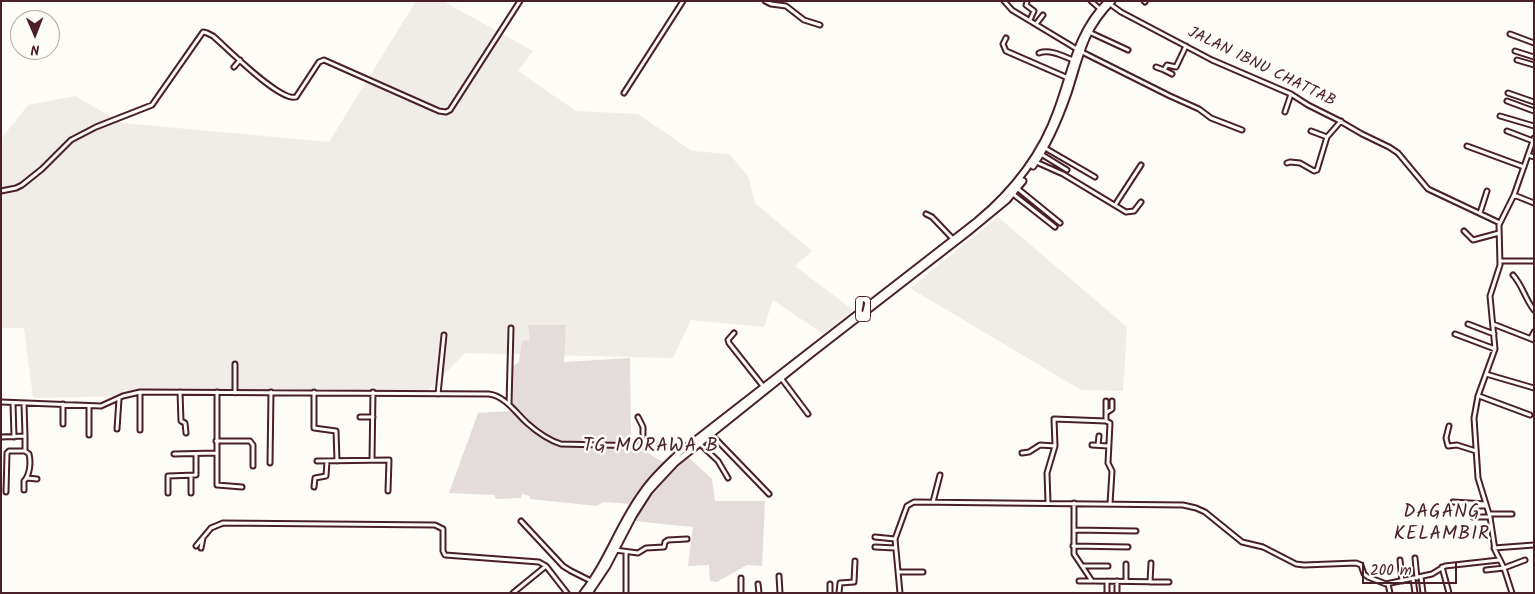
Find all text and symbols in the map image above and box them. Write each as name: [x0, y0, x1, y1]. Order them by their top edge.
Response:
north arrow: [10, 10, 60, 60]
street label: JALAN IBNU CHATTAB: [1184, 24, 1338, 112]
text: N: [31, 38, 40, 60]
road number: 1: [856, 296, 870, 322]
district label: TG MORAWA B: [582, 437, 720, 459]
district label: DAGANG KELAMBIR: [1393, 503, 1491, 547]
scale bar: [1365, 552, 1460, 584]
text: 200 m: [1370, 559, 1412, 583]

